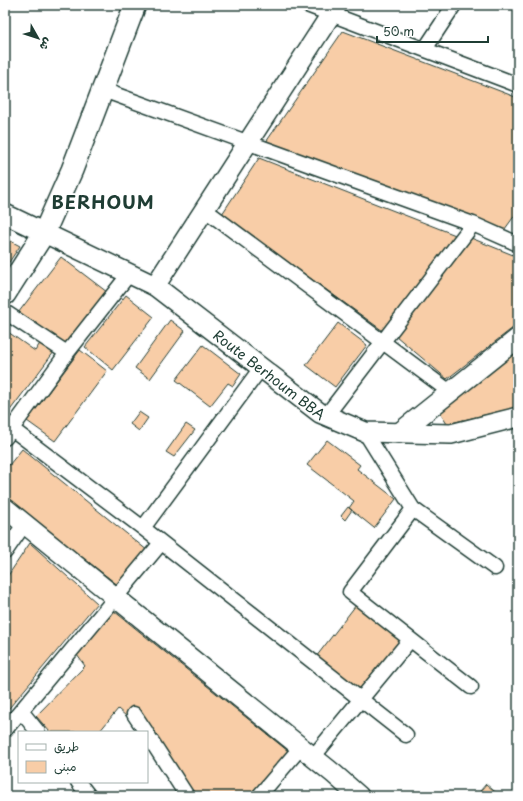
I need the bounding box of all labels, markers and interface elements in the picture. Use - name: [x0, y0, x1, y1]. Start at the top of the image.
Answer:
- north arrow: [18, 18, 58, 58]
- scale bar: [377, 18, 488, 44]
- text: 50 m: [383, 22, 414, 40]
- text: ش: [36, 35, 57, 55]
- district label: BERHOUM: [51, 188, 155, 215]
- street label: Route Berhoum BBA: [209, 324, 330, 424]
- legend: [18, 731, 148, 783]
- text: طريق: [54, 737, 79, 755]
- text: مبنى: [54, 757, 77, 775]

